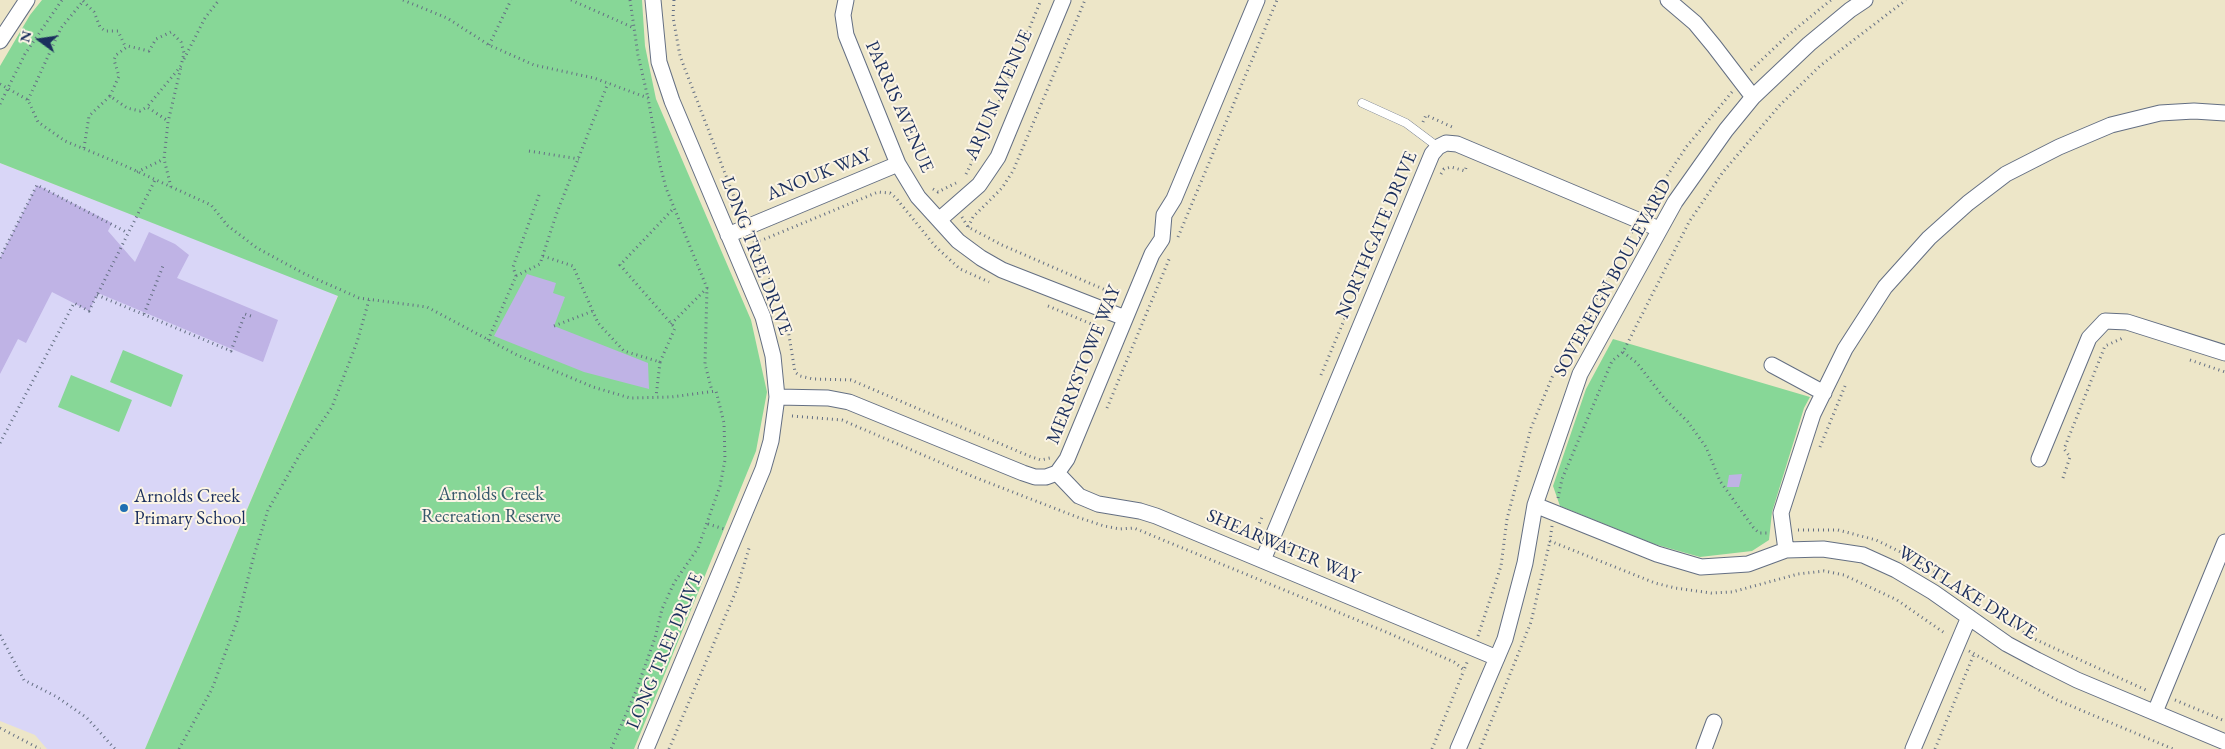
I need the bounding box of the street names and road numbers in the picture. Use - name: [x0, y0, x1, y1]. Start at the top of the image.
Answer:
- street label: ARJUN AVENUE: [960, 27, 1038, 163]
- street label: PARRIS AVENUE: [860, 38, 938, 176]
- street label: ANOUK WAY: [763, 144, 875, 206]
- street label: NORTHGATE DRIVE: [1331, 148, 1423, 322]
- street label: LONG TREE DRIVE: [715, 174, 797, 338]
- street label: SOVEREIGN BOULEVARD: [1549, 175, 1677, 381]
- street label: MERRYSTOWE WAY: [1042, 282, 1126, 448]
- street label: SHEARWATER WAY: [1203, 504, 1363, 590]
- street label: WESTLAKE DRIVE: [1893, 541, 2041, 645]
- street label: LONG TREE DRIVE: [622, 569, 708, 733]

